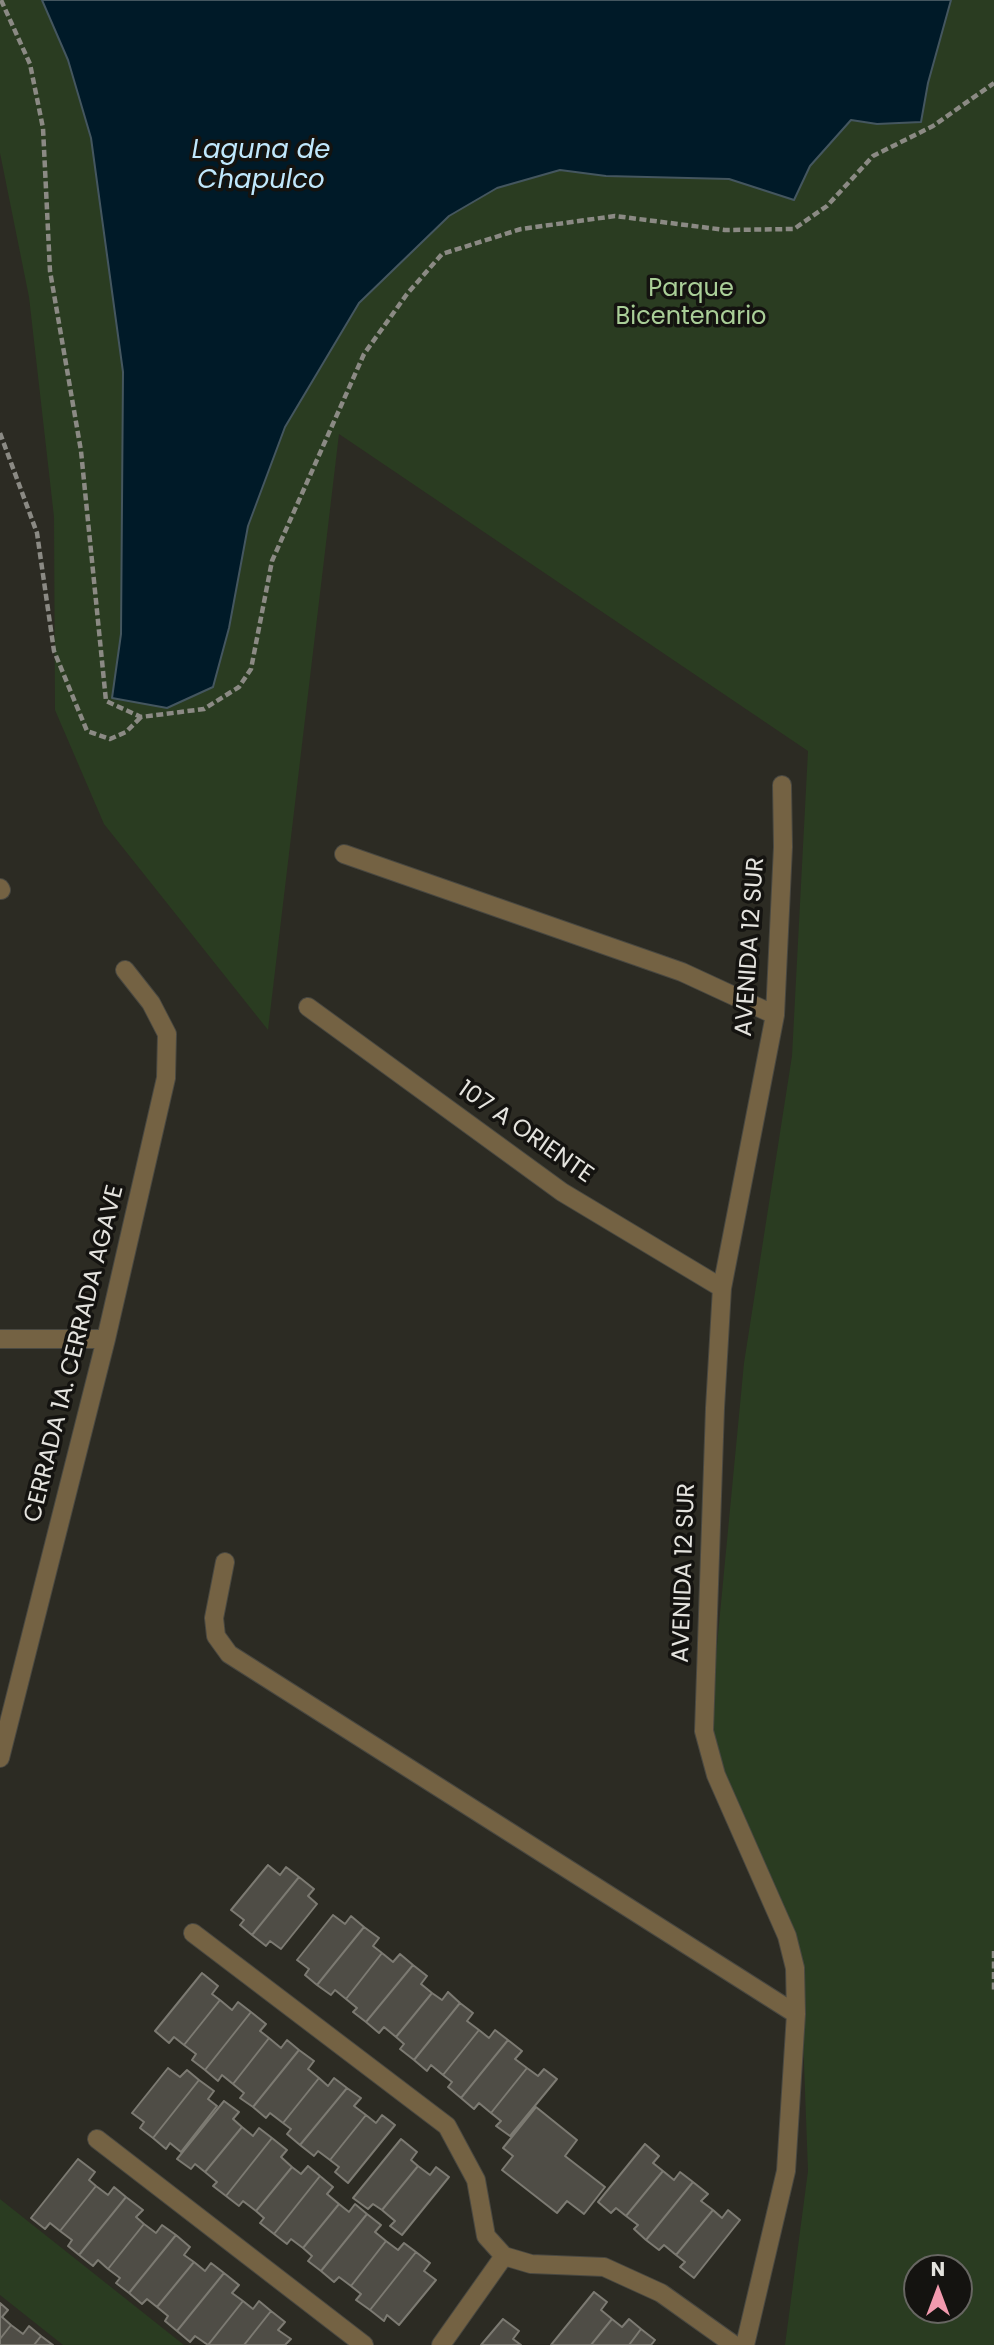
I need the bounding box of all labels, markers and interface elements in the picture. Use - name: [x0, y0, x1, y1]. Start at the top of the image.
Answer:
- water label: Laguna de Chapulco: [192, 135, 330, 196]
- park label: Parque Bicentenario: [616, 276, 766, 332]
- street label: AVENIDA 12 SUR: [730, 856, 772, 1038]
- street label: 107 A ORIENTE: [452, 1076, 598, 1190]
- street label: CERRADA 1A. CERRADA AGAVE: [19, 1182, 131, 1526]
- street label: AVENIDA 12 SUR: [667, 1483, 703, 1663]
- north arrow: [903, 2254, 973, 2324]
- text: N: [931, 2256, 945, 2283]

